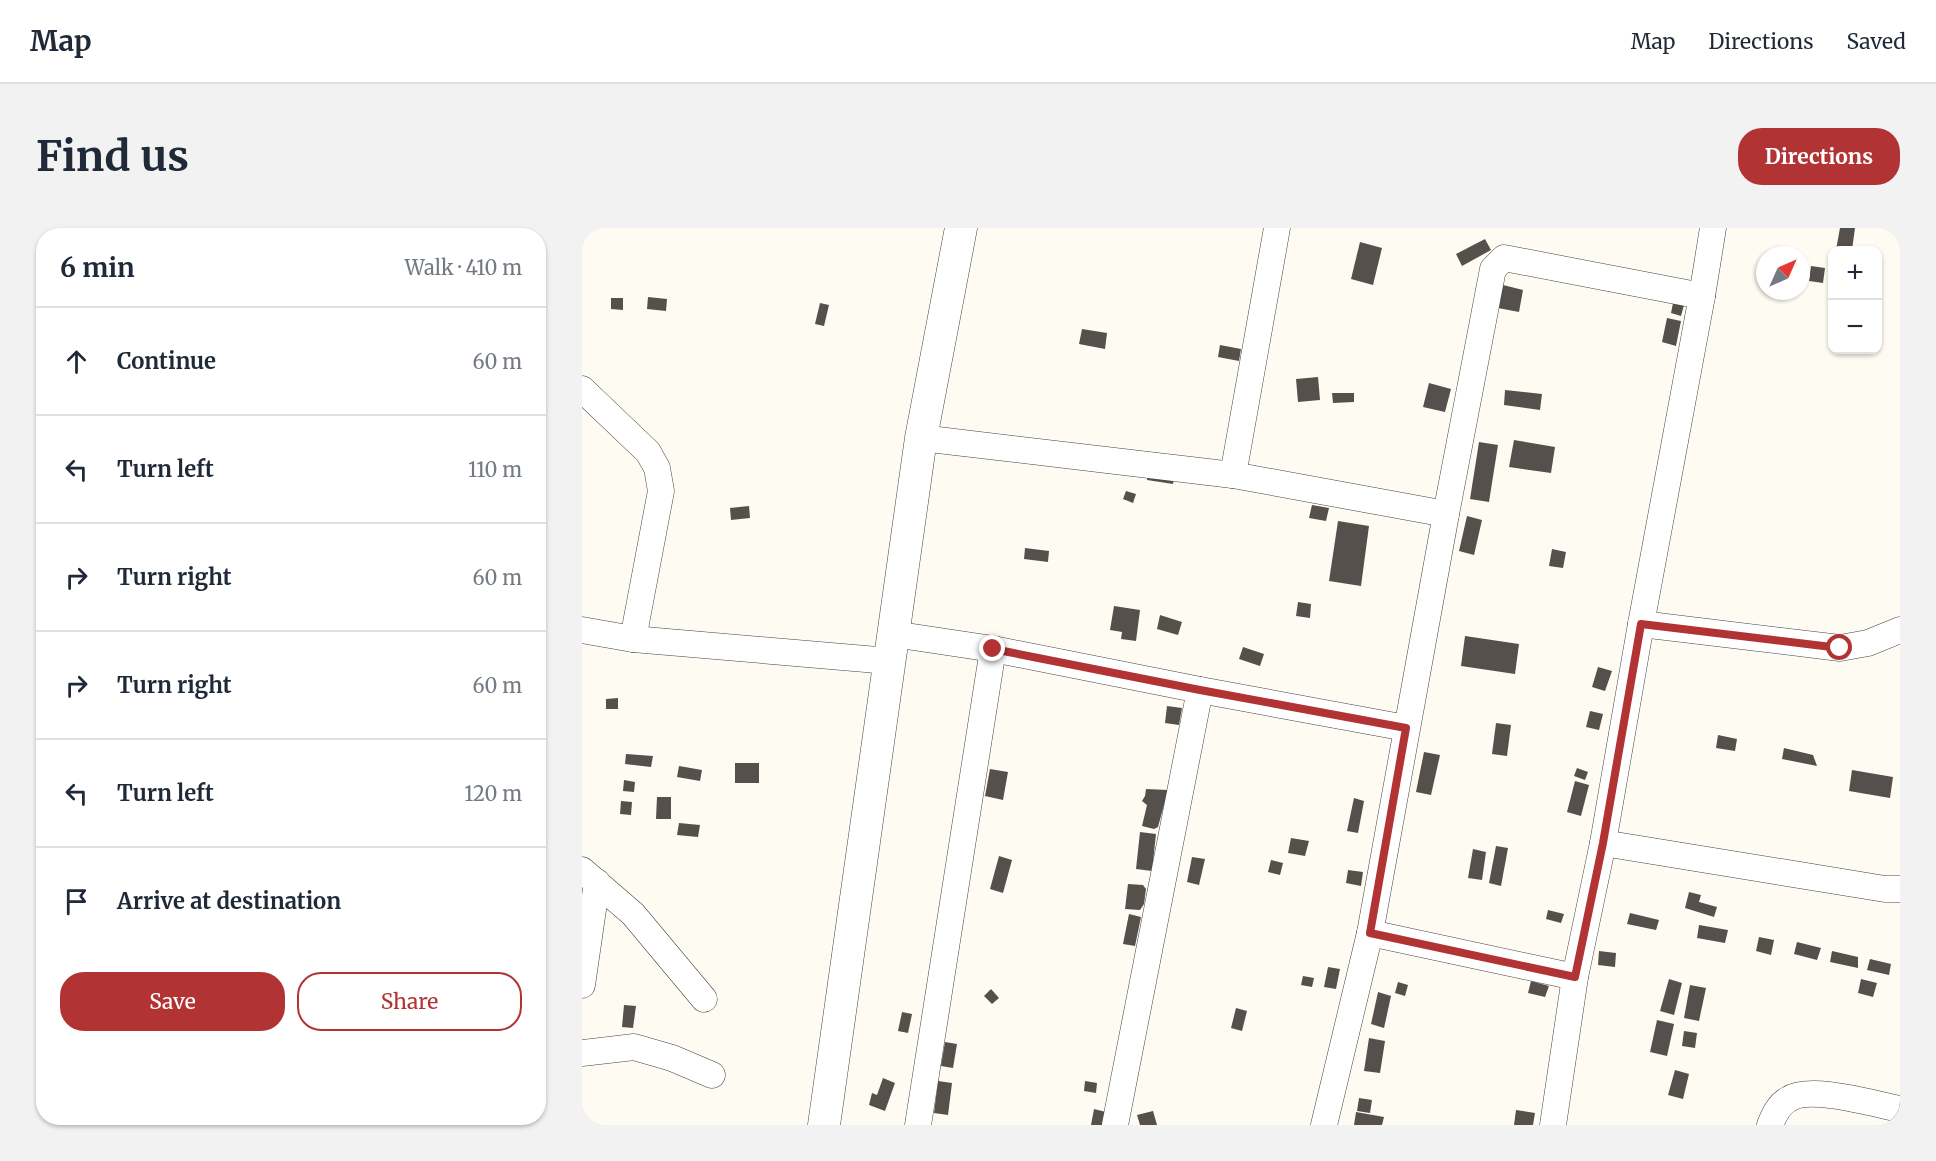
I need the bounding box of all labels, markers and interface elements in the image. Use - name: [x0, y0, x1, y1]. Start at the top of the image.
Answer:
- text: Map: [30, 23, 92, 59]
- text: Map: [1631, 28, 1675, 55]
- text: Directions: [1708, 28, 1813, 55]
- text: Saved: [1846, 28, 1906, 55]
- button: Directions: [1738, 128, 1900, 185]
- text: Find us: [36, 130, 189, 182]
- north arrow: [1756, 246, 1810, 300]
- map controls: [1828, 246, 1882, 354]
- button: +: [1828, 246, 1882, 300]
- text: 6 min: [60, 251, 135, 284]
- text: Walk · 410 m: [405, 255, 522, 280]
- button: −: [1828, 300, 1882, 354]
- icon: ahead: [60, 345, 93, 378]
- text: Continue: [117, 347, 216, 375]
- text: 60 m: [472, 349, 522, 374]
- icon: left: [60, 453, 93, 486]
- text: Turn left: [117, 455, 214, 483]
- text: 110 m: [468, 457, 522, 482]
- icon: right: [60, 561, 93, 594]
- text: Turn right: [117, 563, 231, 591]
- text: 60 m: [472, 565, 522, 590]
- route start: [1826, 634, 1852, 660]
- route end: [979, 635, 1005, 661]
- icon: right: [60, 669, 93, 702]
- text: Turn right: [117, 671, 231, 699]
- text: 60 m: [472, 673, 522, 698]
- icon: left: [60, 777, 93, 810]
- text: Turn left: [117, 779, 214, 807]
- text: 120 m: [464, 781, 522, 806]
- icon: arrive: [60, 885, 93, 918]
- text: Arrive at destination: [117, 887, 341, 915]
- button: Save: [60, 972, 285, 1031]
- button: Share: [297, 972, 522, 1031]

